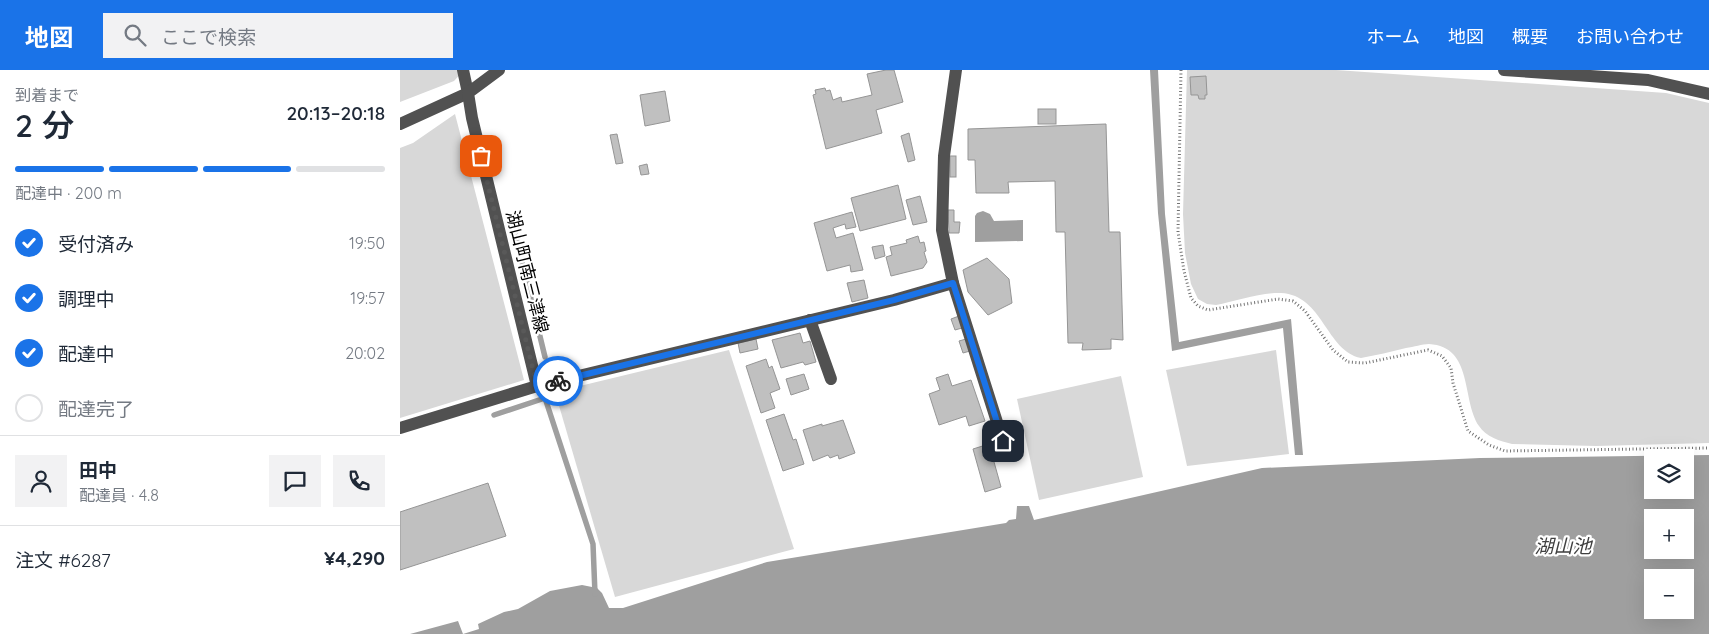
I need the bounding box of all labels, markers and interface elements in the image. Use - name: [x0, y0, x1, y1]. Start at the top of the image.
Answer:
- search box: [103, 13, 453, 58]
- icon: search: [121, 21, 149, 49]
- text: 地図: [25, 22, 73, 52]
- text: ここで検索: [161, 25, 256, 49]
- text: ホーム: [1367, 25, 1420, 48]
- text: 地図: [1448, 25, 1484, 48]
- text: 概要: [1512, 25, 1548, 48]
- text: お問い合わせ: [1576, 25, 1684, 48]
- text: 到着まで: [15, 85, 79, 105]
- text: 20:13–20:18: [286, 101, 385, 125]
- text: 2 分: [15, 105, 74, 145]
- pin: [460, 135, 502, 177]
- icon: bag: [467, 142, 495, 170]
- text: 配達中 · 200 m: [15, 183, 122, 203]
- street label: 湖山町南三津線: [501, 208, 554, 336]
- icon: check: [15, 229, 43, 257]
- text: 受付済み: [58, 232, 134, 256]
- text: 19:50: [349, 233, 385, 253]
- icon: check: [15, 284, 43, 312]
- text: 調理中: [58, 287, 115, 311]
- text: 19:57: [350, 288, 385, 308]
- icon: check: [15, 339, 43, 367]
- text: 配達中: [58, 342, 115, 366]
- text: 20:02: [345, 343, 385, 363]
- courier: [533, 356, 583, 406]
- icon: bike: [544, 367, 572, 395]
- text: 配達完了: [58, 397, 134, 421]
- pin: [982, 420, 1024, 462]
- icon: home: [989, 427, 1017, 455]
- map controls: [1644, 449, 1694, 619]
- button: layers: [1644, 449, 1694, 499]
- button: person: [15, 455, 67, 507]
- button: chat: [269, 455, 321, 507]
- button: phone: [333, 455, 385, 507]
- text: 田中: [79, 458, 117, 482]
- text: 配達員 · 4.8: [79, 485, 159, 505]
- button: +: [1644, 509, 1694, 559]
- water label: 湖山池: [1534, 534, 1593, 558]
- text: ¥4,290: [324, 546, 385, 570]
- text: 注文 #6287: [15, 548, 111, 572]
- button: −: [1644, 569, 1694, 619]

